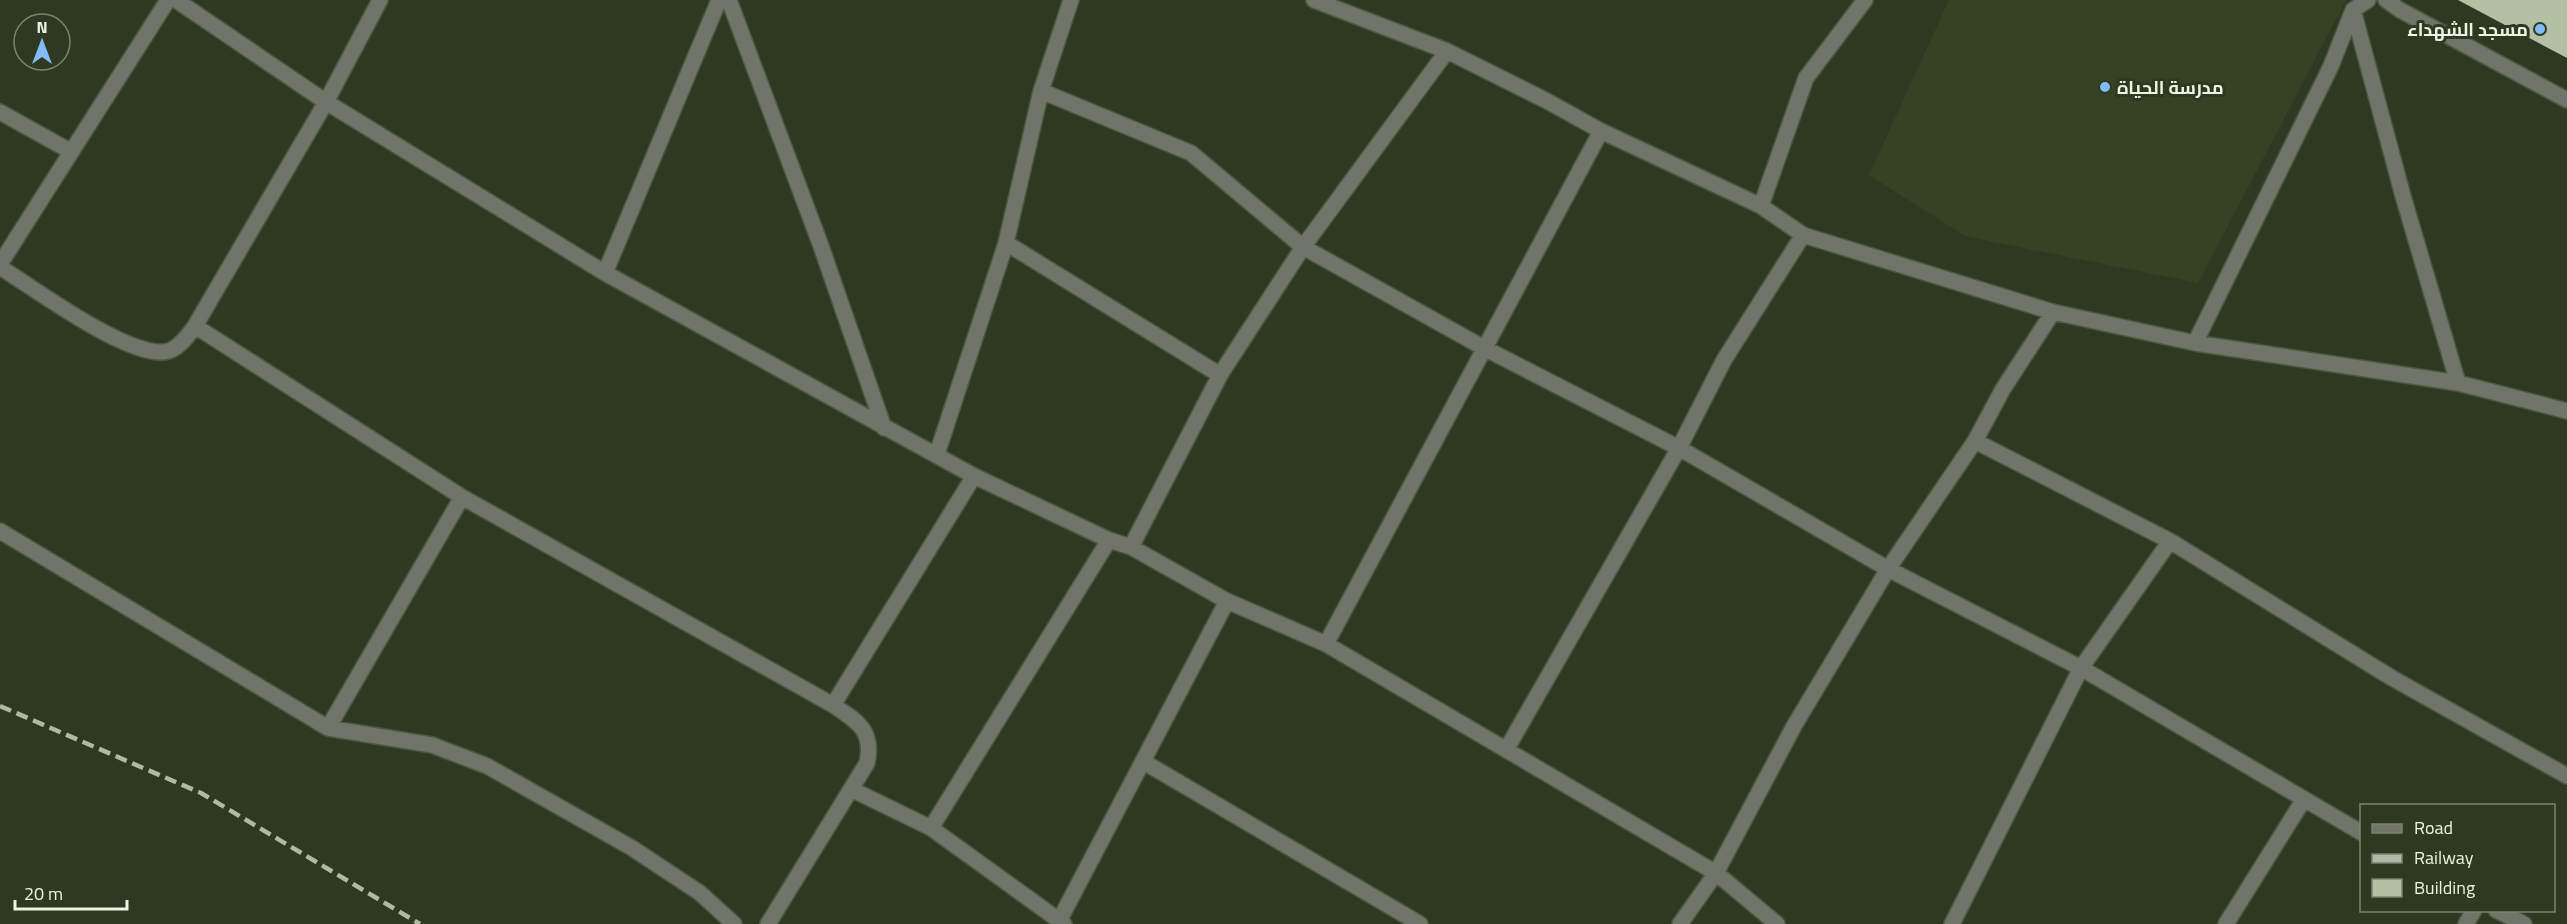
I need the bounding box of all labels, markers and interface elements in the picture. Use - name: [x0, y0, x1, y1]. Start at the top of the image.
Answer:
- north arrow: [12, 12, 72, 72]
- text: N: [36, 15, 48, 39]
- place label: مسجد الشهداء: [2407, 16, 2528, 43]
- marker: مسجد الشهداء: [2533, 22, 2547, 36]
- place label: مدرسة الحياة: [2117, 74, 2224, 101]
- marker: مدرسة الحياة: [2098, 80, 2112, 94]
- legend: [2360, 804, 2555, 912]
- text: Road: [2414, 814, 2453, 841]
- text: Railway: [2414, 844, 2474, 871]
- scale bar: [15, 873, 128, 911]
- text: Building: [2414, 874, 2475, 901]
- text: 20 m: [24, 880, 63, 907]

